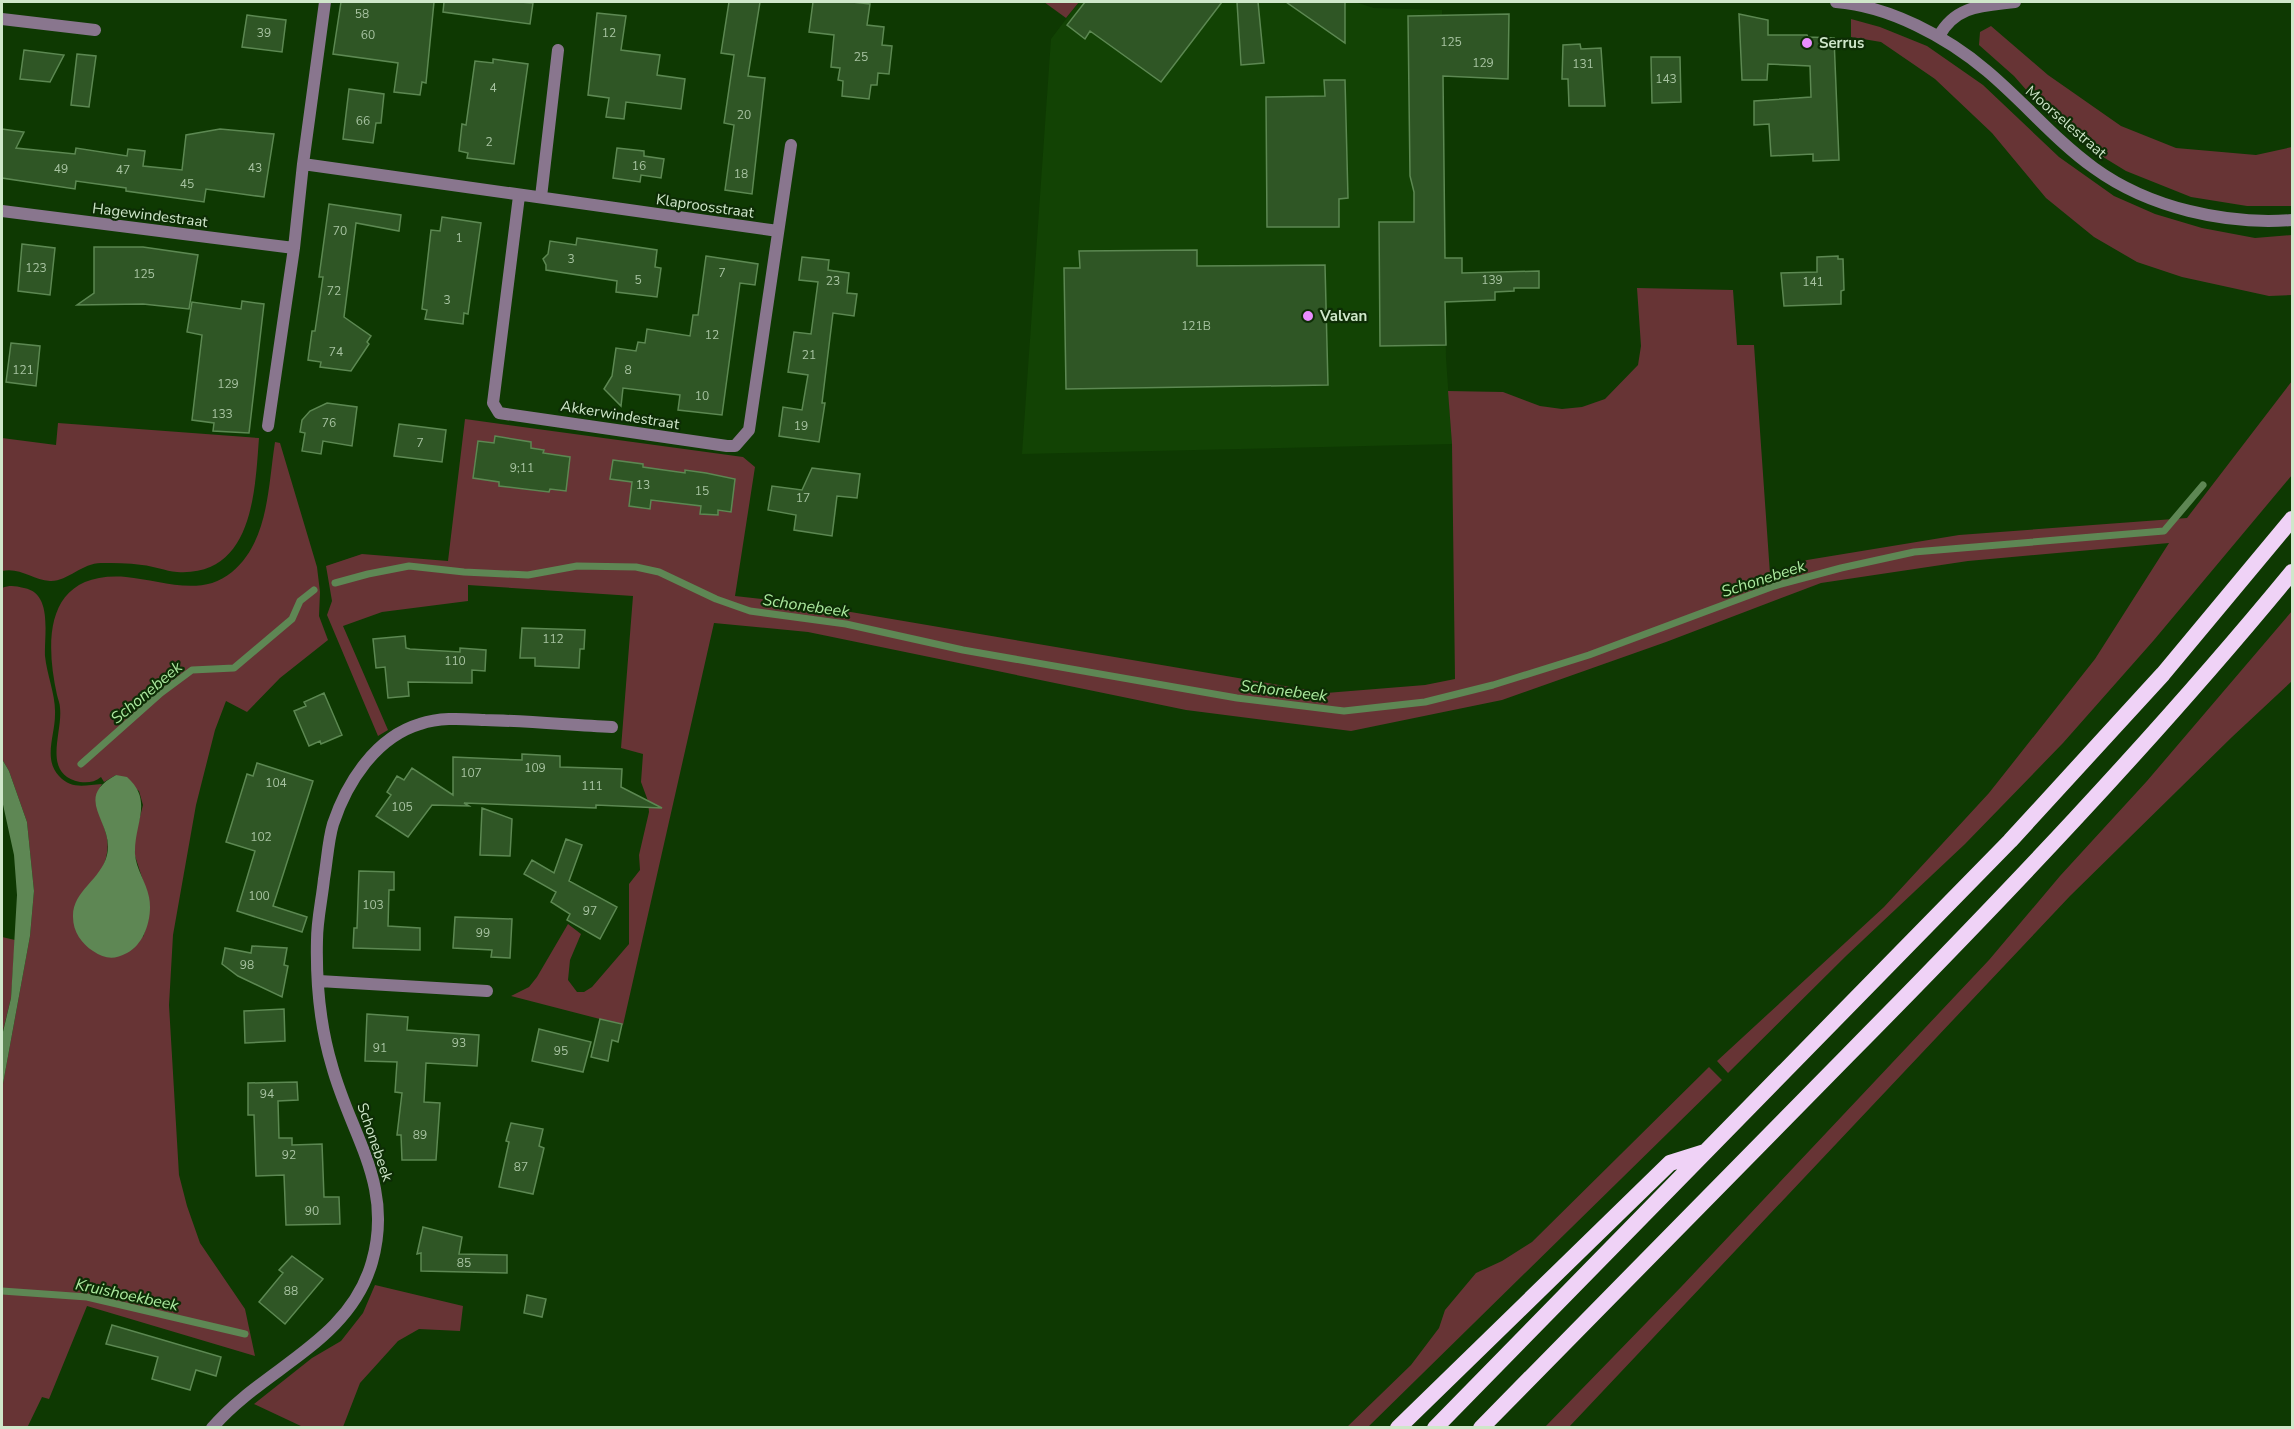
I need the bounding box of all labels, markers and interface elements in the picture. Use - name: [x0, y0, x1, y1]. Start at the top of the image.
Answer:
- house number: 58: [355, 6, 369, 22]
- house number: 39: [257, 25, 271, 41]
- house number: 12: [602, 25, 616, 41]
- house number: 60: [361, 27, 375, 43]
- place label: Serrus: [1819, 33, 1864, 53]
- house number: 125: [1440, 34, 1462, 50]
- marker: Serrus: [1800, 36, 1814, 50]
- house number: 25: [854, 49, 868, 65]
- house number: 129: [1472, 55, 1494, 71]
- house number: 131: [1572, 56, 1594, 72]
- house number: 143: [1655, 71, 1677, 87]
- house number: 4: [489, 80, 497, 96]
- street label: Moorselestraat: [2021, 81, 2111, 163]
- house number: 20: [737, 107, 751, 123]
- house number: 66: [356, 113, 370, 129]
- house number: 2: [485, 134, 493, 150]
- house number: 16: [632, 158, 646, 174]
- house number: 43: [248, 160, 262, 176]
- house number: 49: [54, 161, 68, 177]
- house number: 47: [116, 162, 130, 178]
- house number: 18: [734, 166, 748, 182]
- house number: 45: [180, 176, 194, 192]
- street label: Klaproosstraat: [655, 189, 756, 223]
- street label: Hagewindestraat: [91, 198, 210, 232]
- house number: 70: [333, 223, 347, 239]
- house number: 1: [455, 230, 463, 246]
- house number: 3: [567, 251, 575, 267]
- house number: 123: [25, 260, 47, 276]
- house number: 7: [718, 265, 726, 281]
- house number: 125: [133, 266, 155, 282]
- house number: 5: [634, 272, 642, 288]
- house number: 139: [1481, 272, 1503, 288]
- house number: 23: [826, 273, 840, 289]
- house number: 141: [1802, 274, 1824, 290]
- house number: 72: [327, 283, 341, 299]
- house number: 3: [443, 292, 451, 308]
- place label: Valvan: [1319, 306, 1367, 326]
- marker: Valvan: [1301, 309, 1315, 323]
- house number: 121B: [1181, 318, 1211, 334]
- house number: 12: [705, 327, 719, 343]
- house number: 74: [329, 344, 343, 360]
- house number: 21: [802, 347, 816, 363]
- house number: 121: [12, 362, 34, 378]
- house number: 8: [624, 362, 632, 378]
- house number: 129: [217, 376, 239, 392]
- house number: 10: [695, 388, 709, 404]
- street label: Akkerwindestraat: [559, 396, 681, 434]
- house number: 133: [211, 406, 233, 422]
- house number: 76: [322, 415, 336, 431]
- house number: 19: [794, 418, 808, 434]
- house number: 7: [416, 435, 424, 451]
- house number: 9;11: [510, 460, 534, 476]
- house number: 13: [636, 477, 650, 493]
- house number: 15: [695, 483, 709, 499]
- house number: 17: [796, 490, 810, 506]
- water label: Schonebeek: [1718, 555, 1809, 603]
- water label: Schonebeek: [761, 589, 852, 623]
- house number: 112: [542, 631, 564, 647]
- house number: 110: [444, 653, 466, 669]
- water label: Schonebeek: [106, 656, 188, 729]
- water label: Schonebeek: [1239, 675, 1329, 707]
- house number: 109: [524, 760, 546, 776]
- house number: 107: [460, 765, 482, 781]
- house number: 104: [265, 775, 287, 791]
- house number: 111: [581, 778, 603, 794]
- house number: 105: [391, 799, 413, 815]
- house number: 102: [250, 829, 272, 845]
- house number: 100: [248, 888, 270, 904]
- house number: 103: [362, 897, 384, 913]
- house number: 97: [583, 903, 597, 919]
- house number: 99: [476, 925, 490, 941]
- house number: 98: [240, 957, 254, 973]
- house number: 93: [452, 1035, 466, 1051]
- house number: 91: [373, 1040, 387, 1056]
- house number: 95: [554, 1043, 568, 1059]
- house number: 94: [260, 1086, 274, 1102]
- street label: Schonebeek: [352, 1100, 398, 1184]
- house number: 89: [413, 1127, 427, 1143]
- house number: 92: [282, 1147, 296, 1163]
- house number: 87: [514, 1159, 528, 1175]
- house number: 90: [305, 1203, 319, 1219]
- house number: 85: [457, 1255, 471, 1271]
- water label: Kruishoekbeek: [73, 1273, 181, 1317]
- house number: 88: [284, 1283, 298, 1299]

